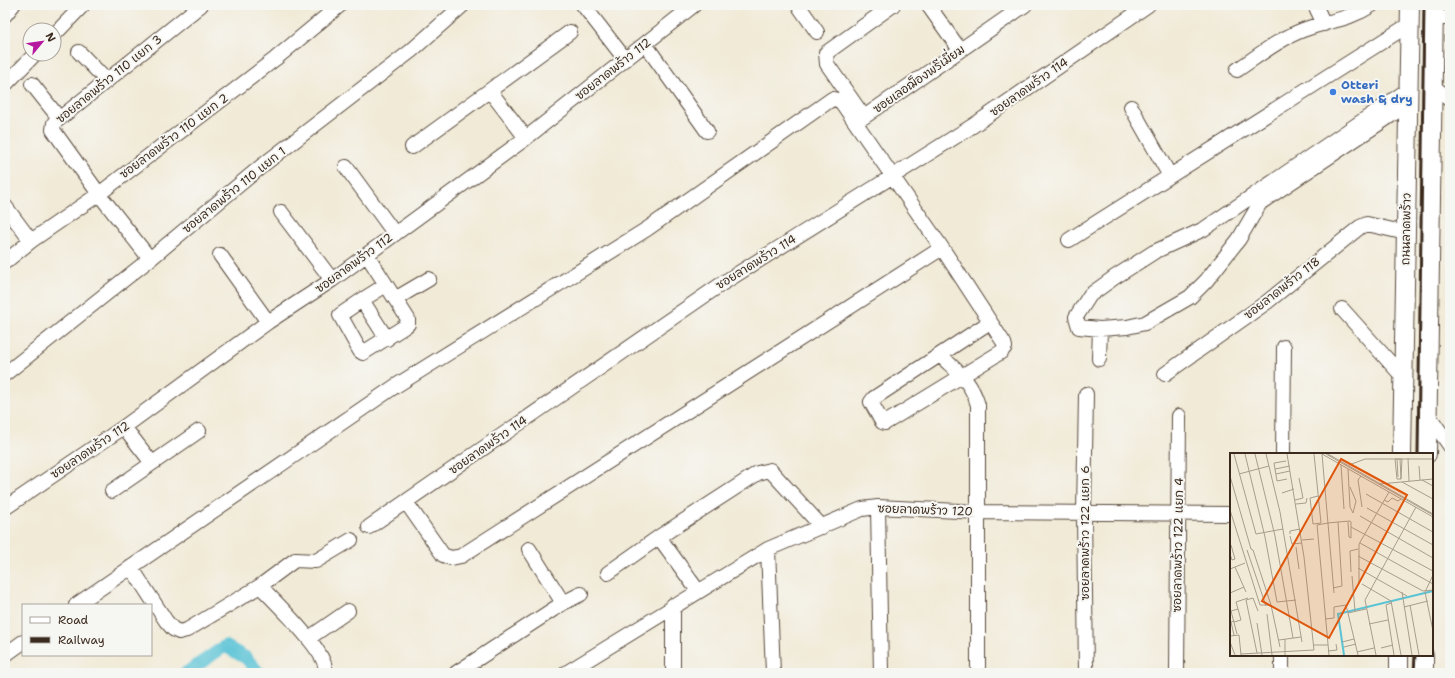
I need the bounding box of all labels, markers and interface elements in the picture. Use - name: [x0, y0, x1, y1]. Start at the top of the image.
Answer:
- north arrow: [22, 22, 62, 62]
- text: N: [42, 30, 59, 45]
- street label: ซอยลาดพร้าว 110 แยก 3: [53, 31, 165, 127]
- street label: ซอยลาดพร้าว 112: [572, 34, 654, 104]
- street label: ซอยเลอฌ็องพรีเมี่ยม: [868, 39, 968, 117]
- street label: ซอยลาดพร้าว 114: [987, 54, 1071, 120]
- place label: Otteri wash & dry: [1341, 77, 1413, 107]
- marker: Otteri wash & dry: [1328, 87, 1338, 97]
- street label: ซอยลาดพร้าว 110 แยก 2: [116, 90, 232, 182]
- street label: ซอยลาดพร้าว 110 แยก 1: [179, 143, 289, 237]
- street label: ถนนลาดพร้าว: [1397, 193, 1415, 265]
- street label: ซอยลาดพร้าว 112: [312, 229, 396, 297]
- street label: ซอยลาดพร้าว 114: [713, 231, 799, 293]
- street label: ซอยลาดพร้าว 118: [1241, 253, 1323, 323]
- street label: ซอยลาดพร้าว 114: [446, 412, 530, 478]
- street label: ซอยลาดพร้าว 112: [47, 418, 133, 482]
- inset map: [1230, 453, 1433, 656]
- street label: ซอยลาดพร้าว 122 แยก 6: [1077, 465, 1093, 601]
- street label: ซอยลาดพร้าว 122 แยก 4: [1169, 477, 1187, 613]
- street label: ซอยลาดพร้าว 120: [877, 500, 973, 520]
- legend: [22, 604, 152, 656]
- text: Road: [58, 612, 89, 628]
- text: Railway: [58, 632, 105, 648]

